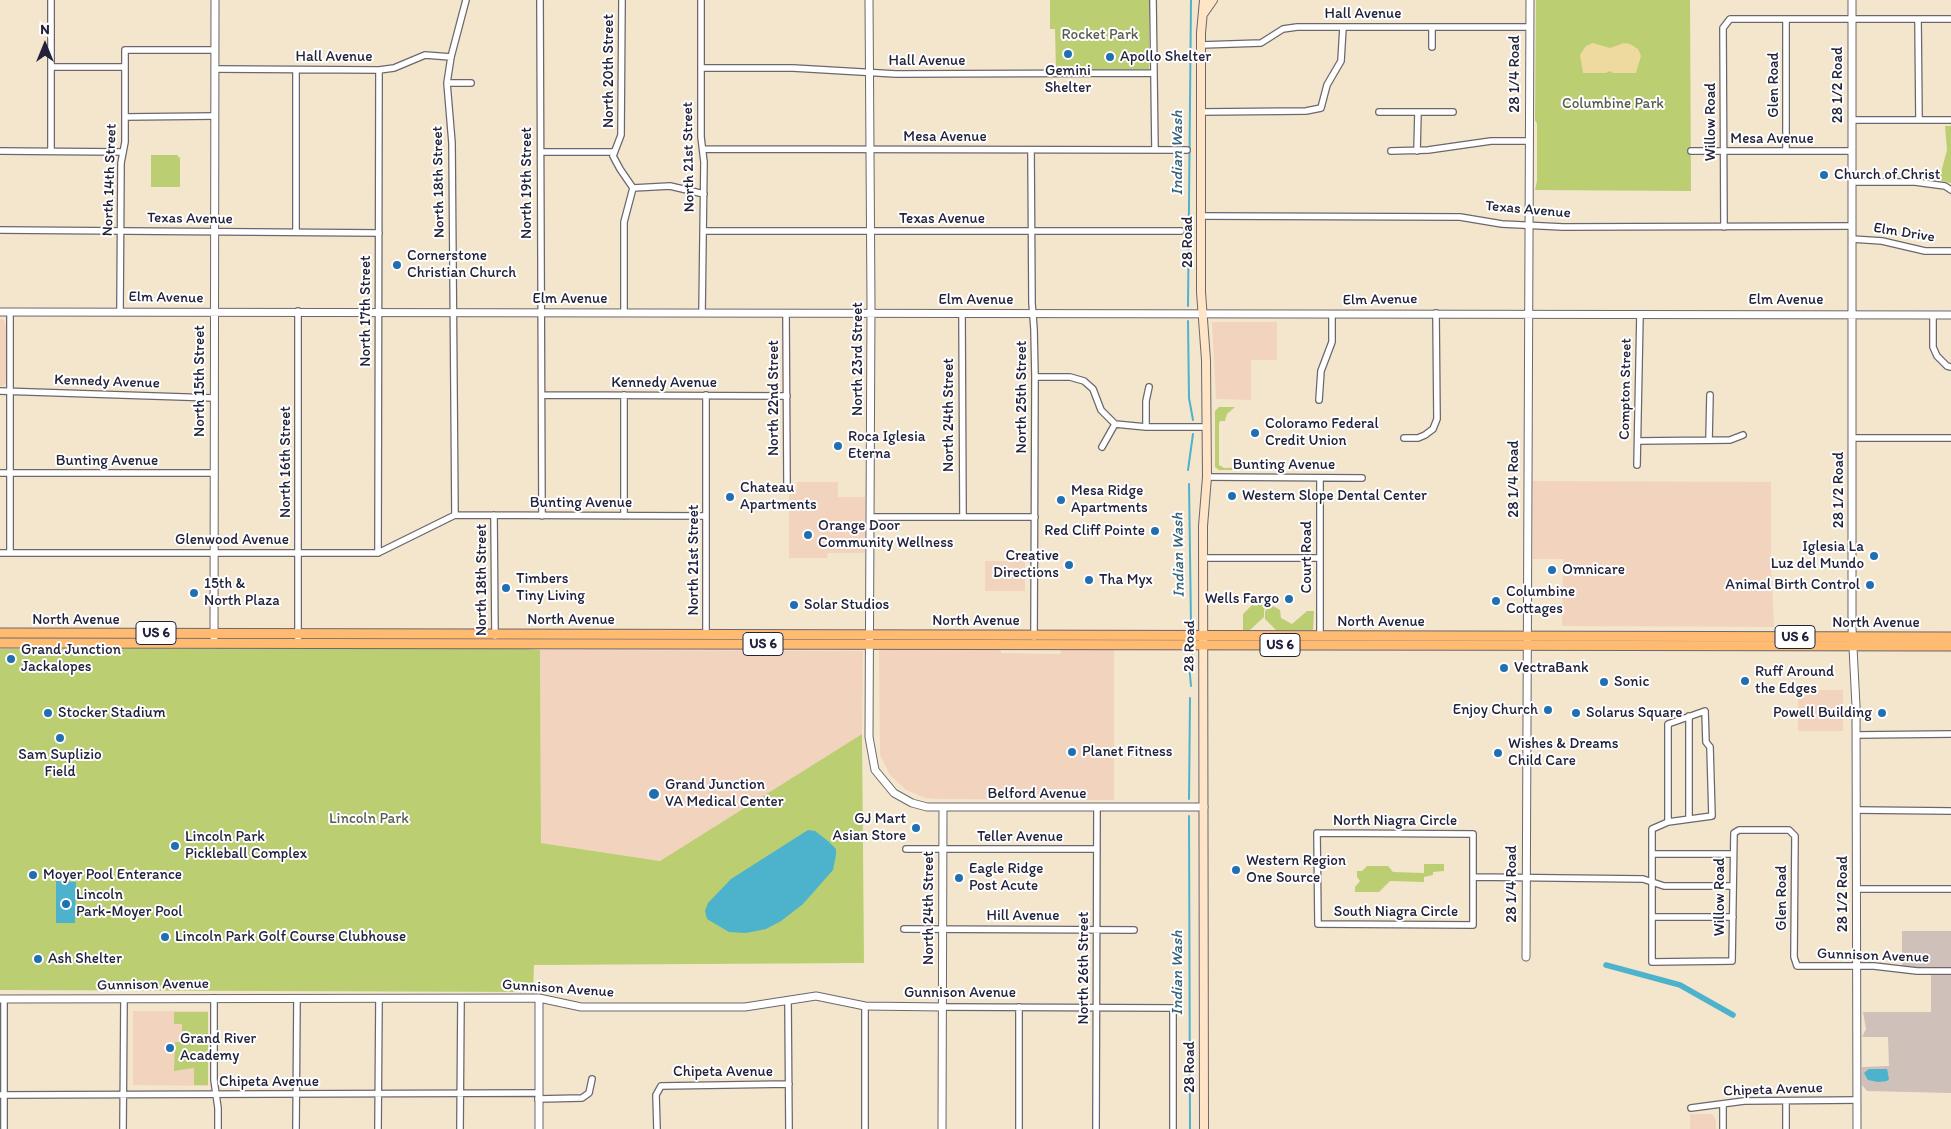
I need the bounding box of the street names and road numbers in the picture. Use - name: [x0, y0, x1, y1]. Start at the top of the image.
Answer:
- street label: Hall Avenue: [1325, 5, 1401, 23]
- street label: North 20th Street: [600, 14, 618, 128]
- street label: 28 1/4 Road: [1506, 35, 1524, 113]
- street label: 28 1/2 Road: [1829, 47, 1847, 123]
- street label: Hall Avenue: [296, 48, 372, 66]
- street label: Hall Avenue: [889, 52, 965, 70]
- street label: Glen Road: [1765, 52, 1783, 118]
- street label: Willow Road: [1702, 83, 1720, 161]
- street label: North 21st Street: [679, 101, 699, 213]
- street label: North 14th Street: [99, 123, 121, 237]
- street label: North 18th Street: [429, 126, 449, 238]
- street label: North 19th Street: [518, 127, 536, 239]
- street label: Mesa Avenue: [903, 128, 987, 146]
- street label: Mesa Avenue: [1730, 130, 1814, 148]
- street label: Texas Avenue: [1484, 197, 1572, 223]
- street label: Texas Avenue: [147, 209, 233, 229]
- street label: Texas Avenue: [899, 210, 985, 228]
- street label: 28 Road: [1179, 216, 1197, 268]
- street label: Elm Drive: [1872, 219, 1936, 247]
- street label: North 17th Street: [357, 255, 375, 367]
- street label: Elm Avenue: [128, 288, 204, 308]
- street label: Elm Avenue: [533, 290, 607, 308]
- street label: Elm Avenue: [1342, 290, 1418, 310]
- street label: Elm Avenue: [939, 291, 1013, 309]
- street label: Elm Avenue: [1749, 291, 1823, 309]
- street label: North 23rd Street: [849, 302, 867, 416]
- street label: North 15th Street: [191, 325, 209, 437]
- street label: Compton Street: [1616, 338, 1636, 440]
- street label: North 22nd Street: [765, 340, 783, 456]
- street label: North 25th Street: [1013, 341, 1031, 453]
- street label: North 24th Street: [940, 358, 958, 472]
- street label: Kennedy Avenue: [54, 371, 160, 393]
- street label: Kennedy Avenue: [611, 374, 717, 392]
- street label: North 16th Street: [277, 406, 295, 518]
- street label: 28 1/4 Road: [1505, 440, 1523, 518]
- street label: Bunting Avenue: [56, 452, 158, 470]
- street label: 28 1/2 Road: [1830, 452, 1848, 528]
- street label: Bunting Avenue: [1233, 456, 1335, 474]
- street label: Bunting Avenue: [530, 494, 632, 512]
- street label: North 21st Street: [685, 505, 703, 615]
- street label: Court Road: [1298, 521, 1316, 593]
- street label: North 18th Street: [473, 524, 491, 636]
- street label: Glenwood Avenue: [175, 531, 289, 549]
- street label: North Avenue: [32, 611, 120, 629]
- street label: North Avenue: [527, 611, 615, 629]
- street label: North Avenue: [932, 612, 1020, 630]
- street label: North Avenue: [1337, 613, 1425, 631]
- street label: North Avenue: [1832, 614, 1920, 632]
- street label: 28 Road: [1181, 620, 1199, 672]
- road number: US 6: [136, 622, 176, 644]
- road number: US 6: [1775, 626, 1815, 649]
- road number: US 6: [743, 633, 783, 656]
- road number: US 6: [1260, 634, 1300, 656]
- street label: Belford Avenue: [988, 785, 1086, 803]
- street label: North Niagra Circle: [1333, 812, 1457, 830]
- street label: Teller Avenue: [977, 828, 1063, 846]
- street label: 28 1/4 Road: [1503, 845, 1521, 923]
- street label: North 24th Street: [920, 851, 938, 965]
- street label: 28 1/2 Road: [1834, 856, 1852, 932]
- street label: Willow Road: [1711, 858, 1729, 936]
- street label: Glen Road: [1773, 865, 1791, 931]
- street label: South Niagra Circle: [1334, 903, 1458, 921]
- street label: Hill Avenue: [987, 907, 1059, 925]
- street label: North 26th Street: [1075, 912, 1093, 1024]
- street label: Gunnison Avenue: [1817, 945, 1929, 967]
- street label: Gunnison Avenue: [97, 975, 209, 995]
- street label: Gunnison Avenue: [501, 976, 615, 1002]
- street label: Gunnison Avenue: [904, 984, 1016, 1002]
- street label: 28 Road: [1181, 1041, 1199, 1093]
- street label: Chipeta Avenue: [673, 1063, 773, 1081]
- street label: Chipeta Avenue: [219, 1073, 319, 1091]
- street label: Chipeta Avenue: [1723, 1079, 1823, 1101]

